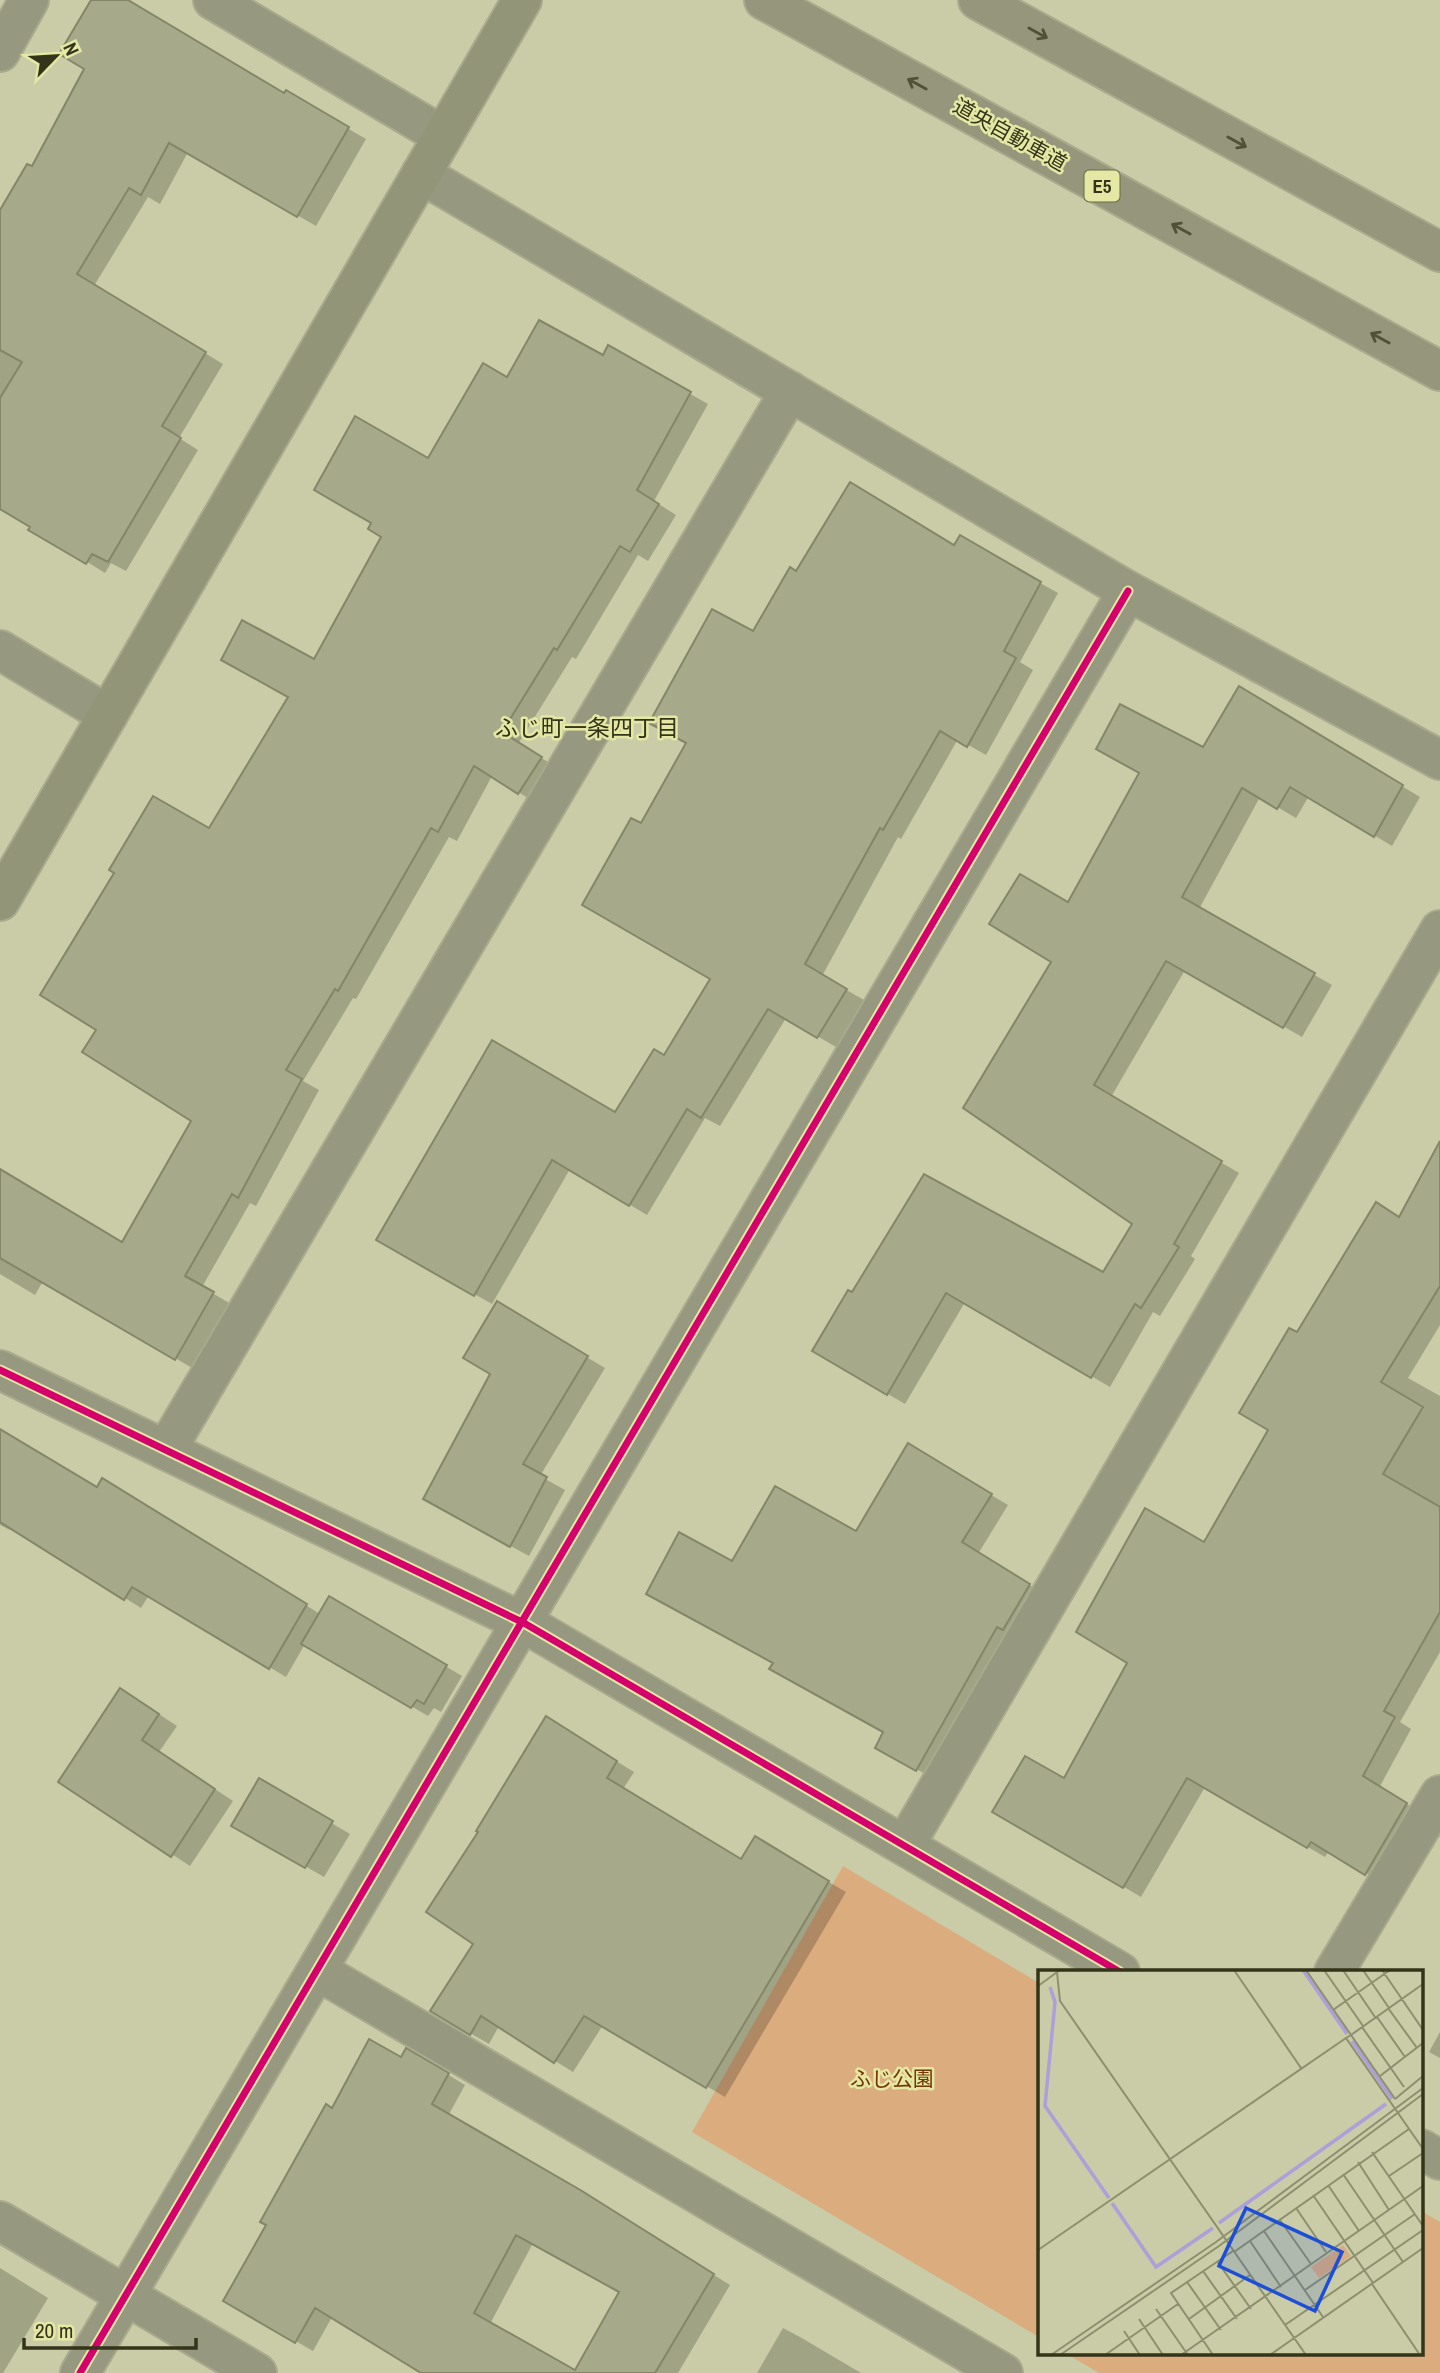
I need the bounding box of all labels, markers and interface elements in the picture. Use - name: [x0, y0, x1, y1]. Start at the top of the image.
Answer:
- north arrow: [21, 21, 91, 91]
- one-way arrow: [1027, 26, 1047, 40]
- text: N: [57, 38, 86, 59]
- one-way arrow: [907, 77, 928, 90]
- street label: 道央自動車道: [948, 91, 1072, 178]
- one-way arrow: [1227, 135, 1247, 149]
- road number: E5: [1084, 170, 1120, 202]
- one-way arrow: [1171, 222, 1191, 236]
- one-way arrow: [1370, 331, 1391, 344]
- district label: ふじ町一条四丁目: [495, 712, 679, 743]
- inset map: [1038, 1970, 1422, 2356]
- park label: ふじ公園: [850, 2064, 934, 2093]
- scale bar: [24, 2306, 196, 2350]
- text: 20 m: [35, 2316, 73, 2345]

